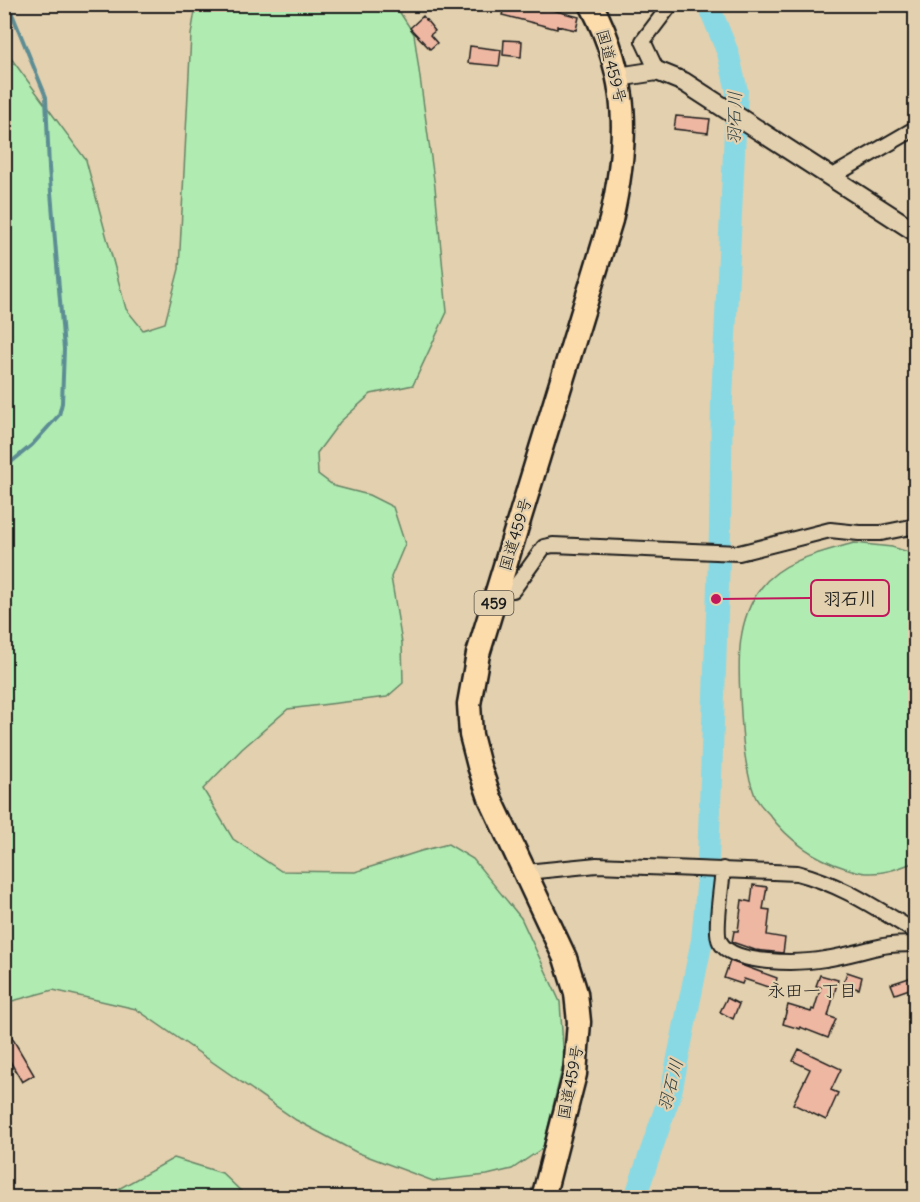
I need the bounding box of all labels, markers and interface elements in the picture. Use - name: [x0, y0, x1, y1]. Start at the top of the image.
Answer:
- street label: 国道459号: [593, 27, 631, 105]
- water label: 羽石川: [722, 91, 746, 145]
- street label: 国道459号: [494, 495, 536, 573]
- callout: 羽石川: [811, 580, 889, 616]
- text: 羽石川: [823, 587, 877, 610]
- road number: 459: [474, 591, 514, 615]
- district label: 永田一丁目: [767, 979, 857, 1002]
- street label: 国道459号: [553, 1043, 587, 1121]
- water label: 羽石川: [652, 1056, 688, 1114]

